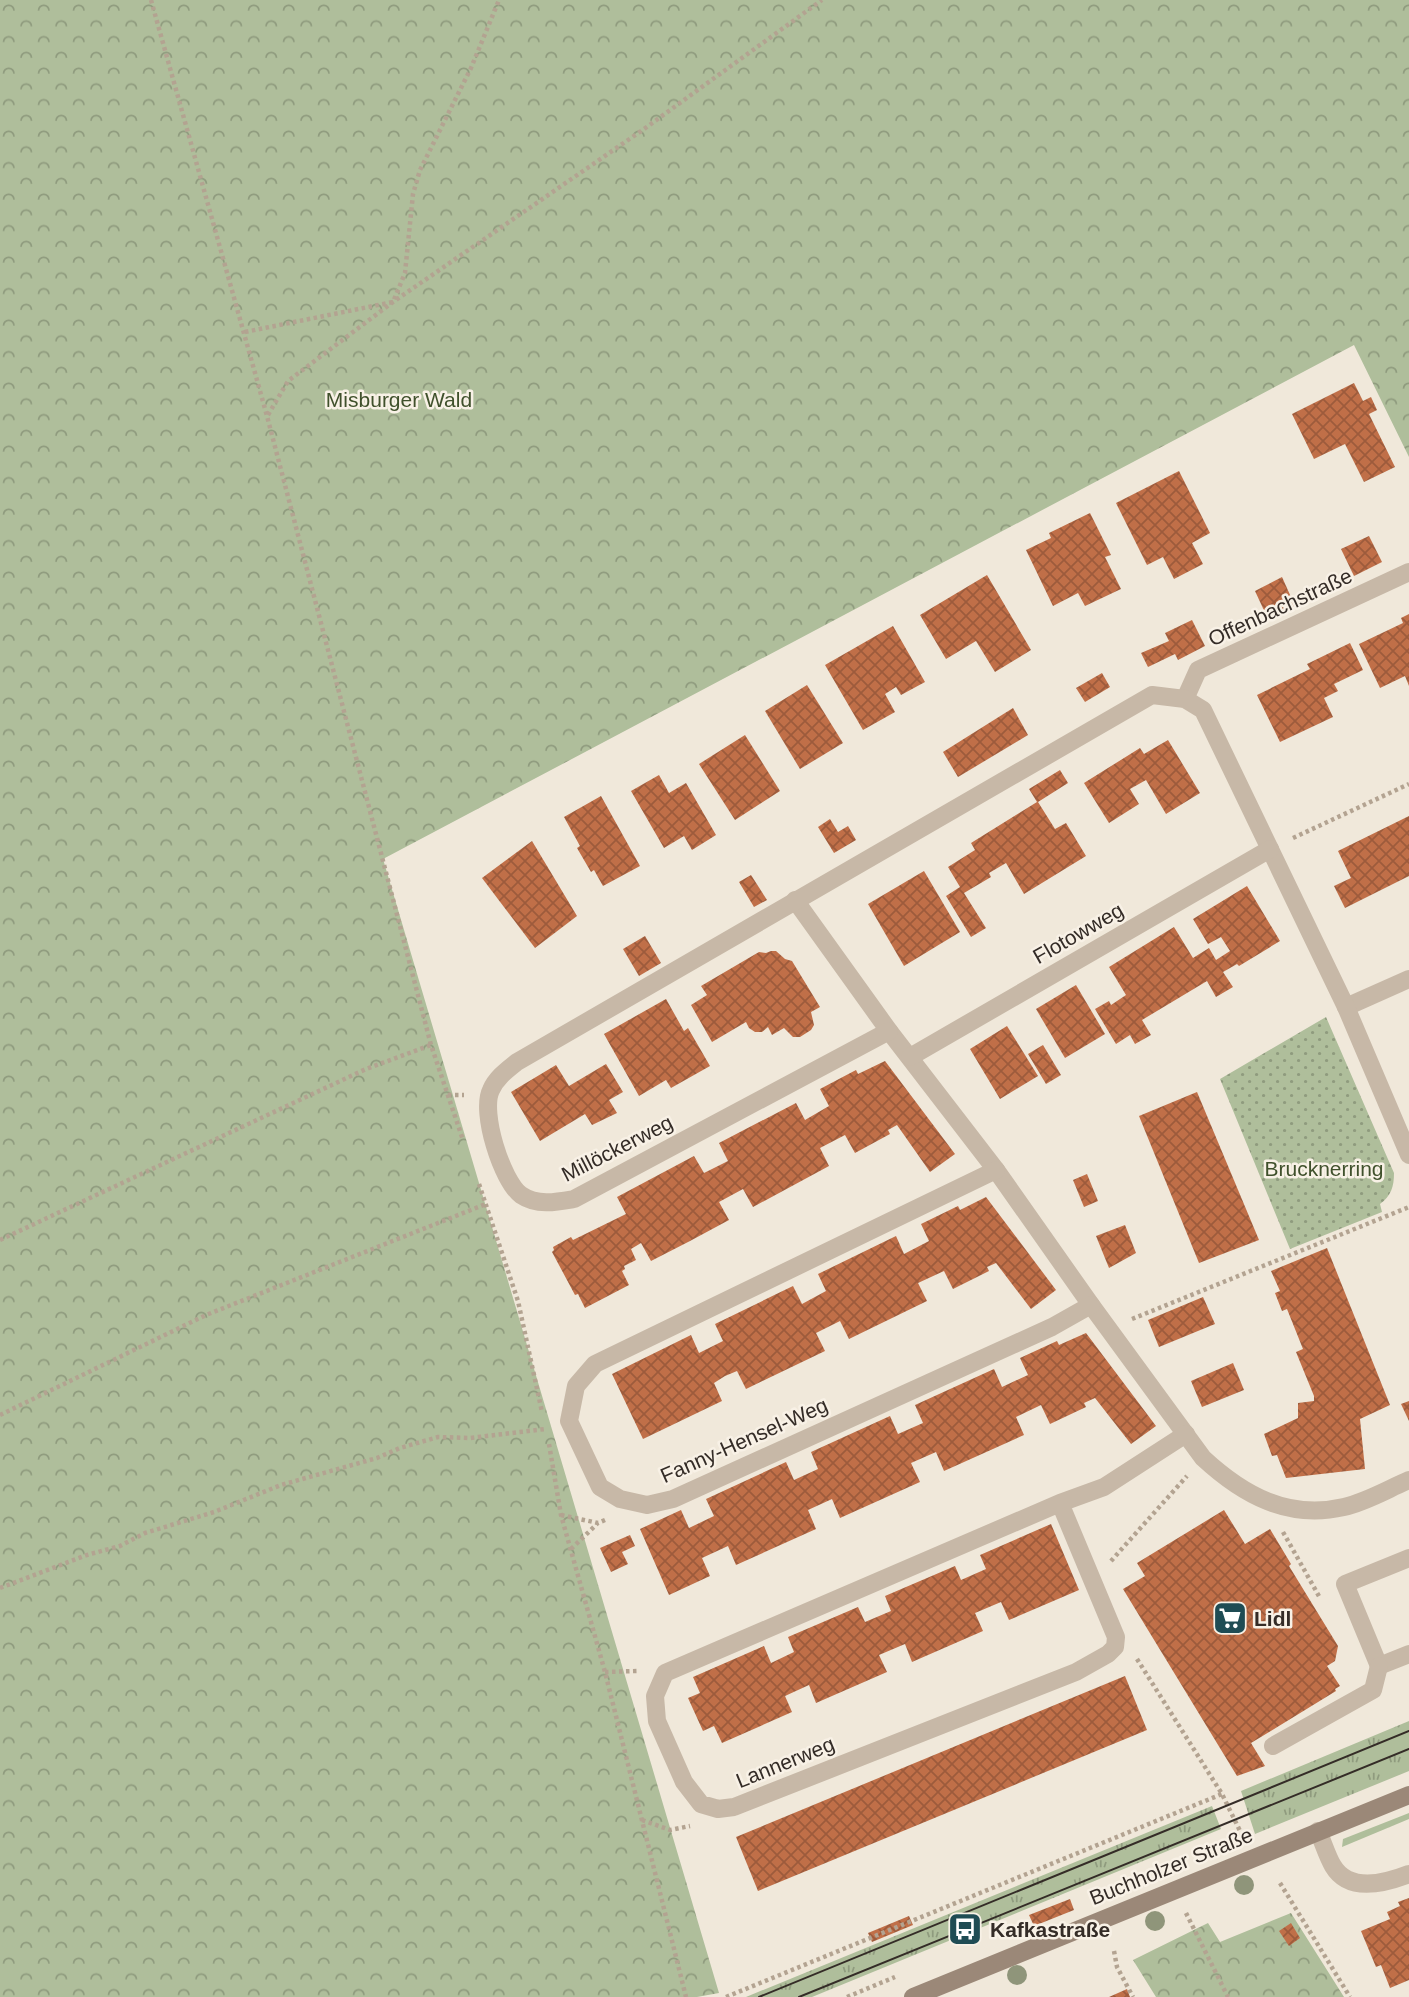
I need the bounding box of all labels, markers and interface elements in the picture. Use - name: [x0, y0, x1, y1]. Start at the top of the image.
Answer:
- park label: Misburger Wald: [326, 388, 472, 411]
- street label: Offenbachstraße: [1204, 564, 1356, 650]
- street label: Flotowweg: [1029, 898, 1127, 968]
- street label: Millöckerweg: [558, 1110, 676, 1186]
- park label: Brucknerring: [1264, 1157, 1384, 1180]
- street label: Fanny-Hensel-Weg: [657, 1393, 831, 1487]
- supermarket icon: Lidl: [1211, 1599, 1249, 1637]
- place label: Lidl: [1254, 1607, 1291, 1630]
- street label: Lannerweg: [733, 1732, 837, 1792]
- street label: Buchholzer Straße: [1086, 1823, 1256, 1909]
- bus stop icon: Kafkastraße: [946, 1910, 984, 1948]
- place label: Kafkastraße: [990, 1918, 1110, 1941]

